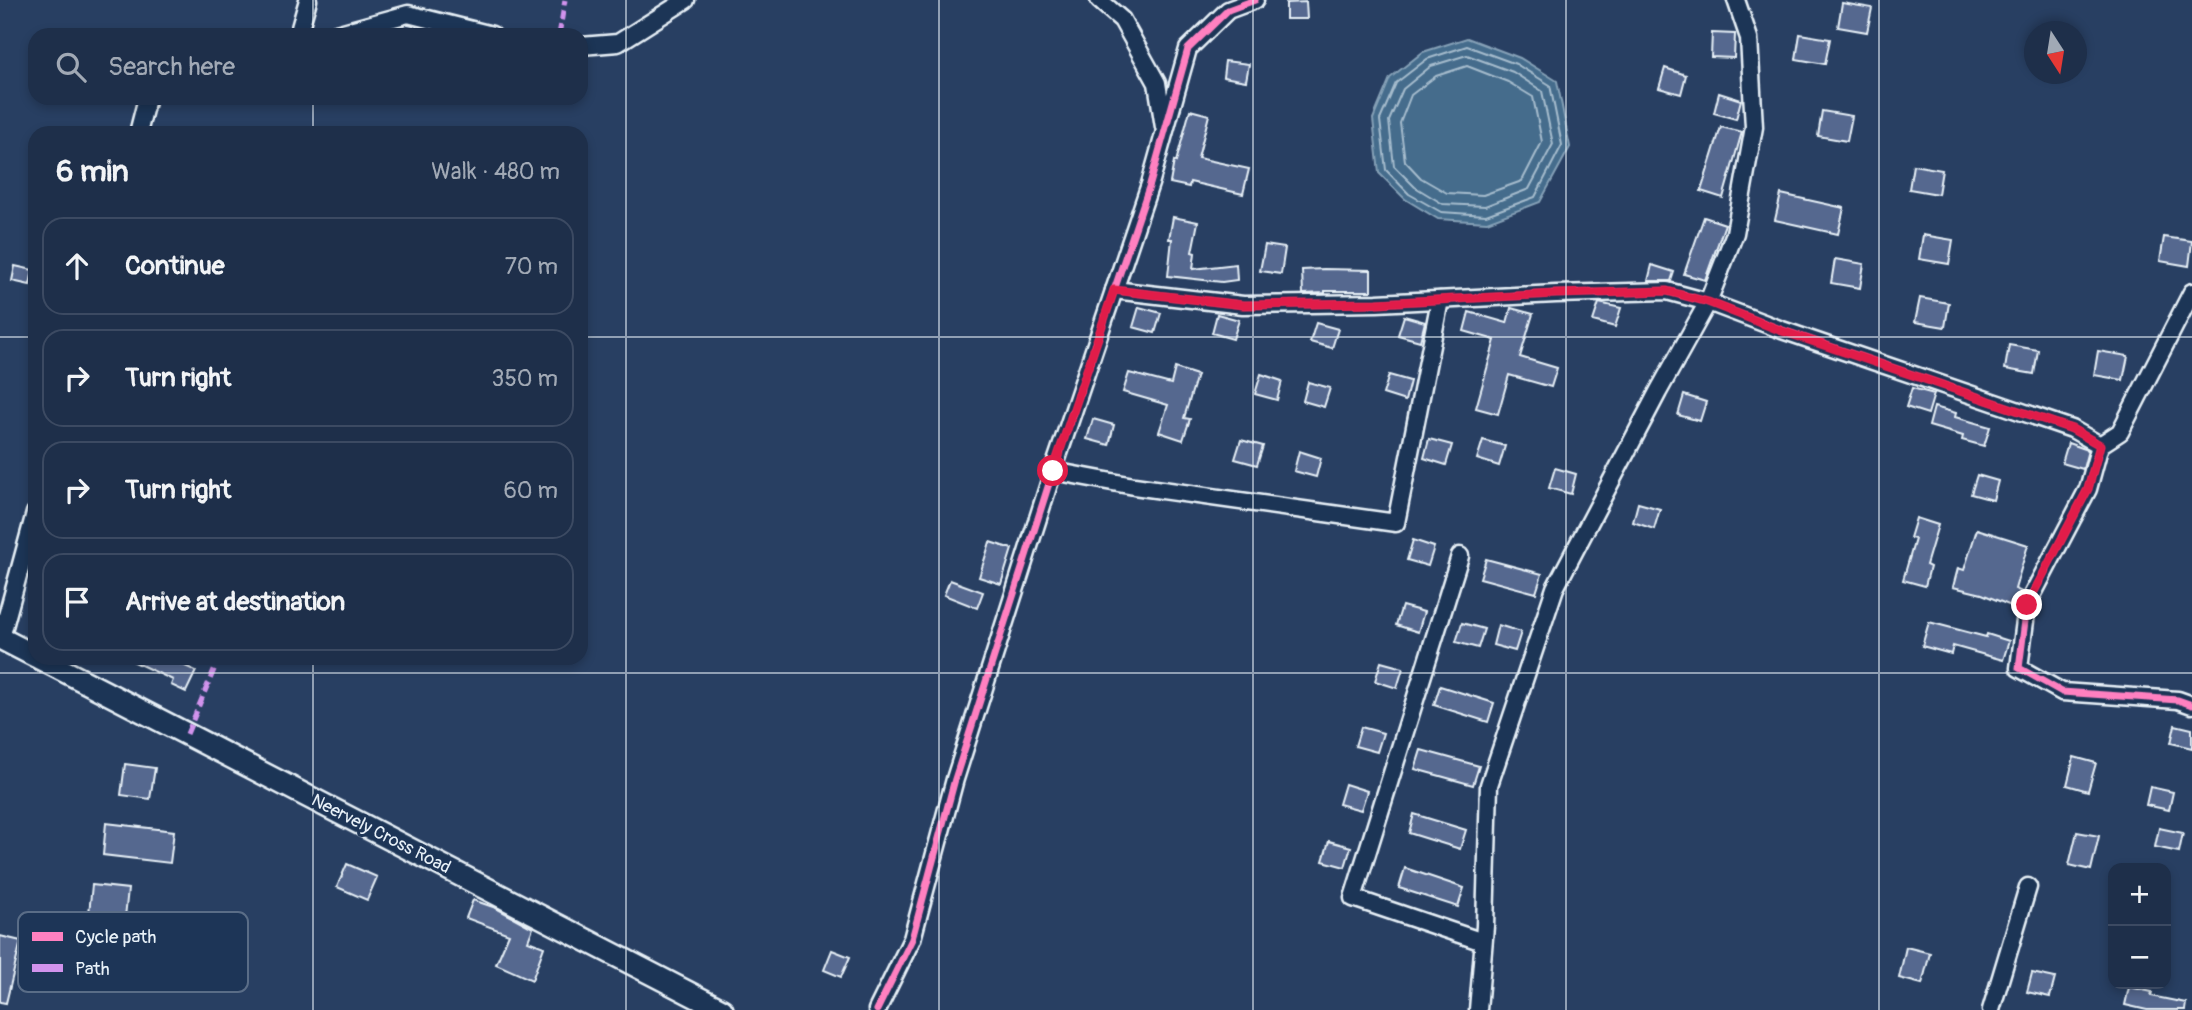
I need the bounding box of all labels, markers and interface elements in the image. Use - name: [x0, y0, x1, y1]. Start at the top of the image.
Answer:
- north arrow: [2024, 21, 2087, 84]
- search box: [28, 28, 588, 105]
- icon: search: [52, 48, 90, 86]
- text: Search here: [108, 51, 235, 83]
- text: 6 min: [56, 153, 129, 190]
- text: Walk · 480 m: [431, 157, 560, 186]
- icon: ahead: [58, 247, 96, 285]
- text: Continue: [125, 250, 225, 282]
- text: 70 m: [505, 252, 558, 281]
- icon: right: [58, 359, 96, 397]
- text: Turn right: [125, 362, 231, 394]
- text: 350 m: [492, 364, 558, 393]
- route start: [1037, 455, 1068, 486]
- icon: right: [58, 471, 96, 509]
- text: Turn right: [125, 474, 231, 506]
- text: 60 m: [503, 476, 558, 505]
- icon: arrive: [58, 583, 96, 621]
- text: Arrive at destination: [125, 586, 345, 618]
- route end: [2011, 589, 2042, 620]
- street label: Neervely Cross Road: [307, 789, 455, 879]
- map controls: [2108, 863, 2171, 989]
- button: +: [2108, 863, 2171, 926]
- legend: [18, 912, 248, 992]
- text: Cycle path: [75, 925, 156, 949]
- button: −: [2108, 926, 2171, 989]
- text: Path: [75, 957, 110, 981]

